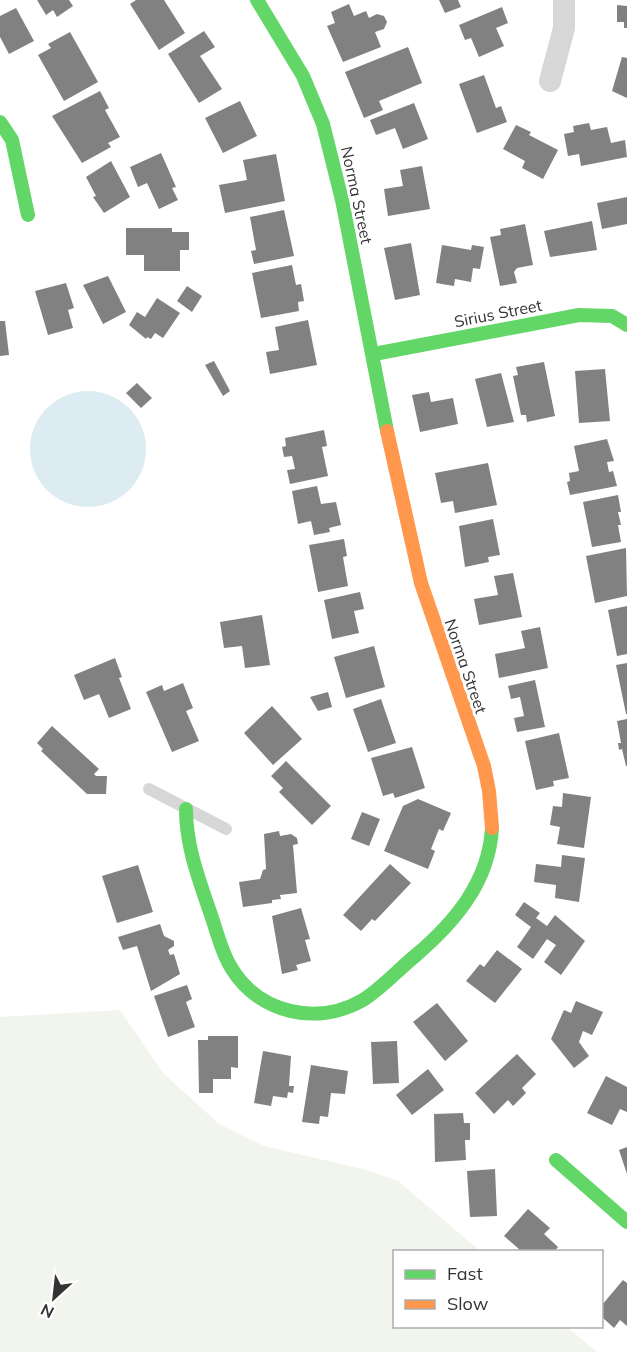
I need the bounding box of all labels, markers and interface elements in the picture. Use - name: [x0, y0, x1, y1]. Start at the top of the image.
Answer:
- street label: Norma Street: [337, 145, 377, 246]
- street label: Sirius Street: [452, 295, 544, 331]
- street label: Norma Street: [440, 616, 492, 716]
- legend: [393, 1250, 603, 1328]
- text: Fast: [447, 1262, 483, 1285]
- north arrow: [24, 1268, 84, 1328]
- text: Slow: [447, 1292, 489, 1315]
- text: N: [37, 1300, 57, 1323]

